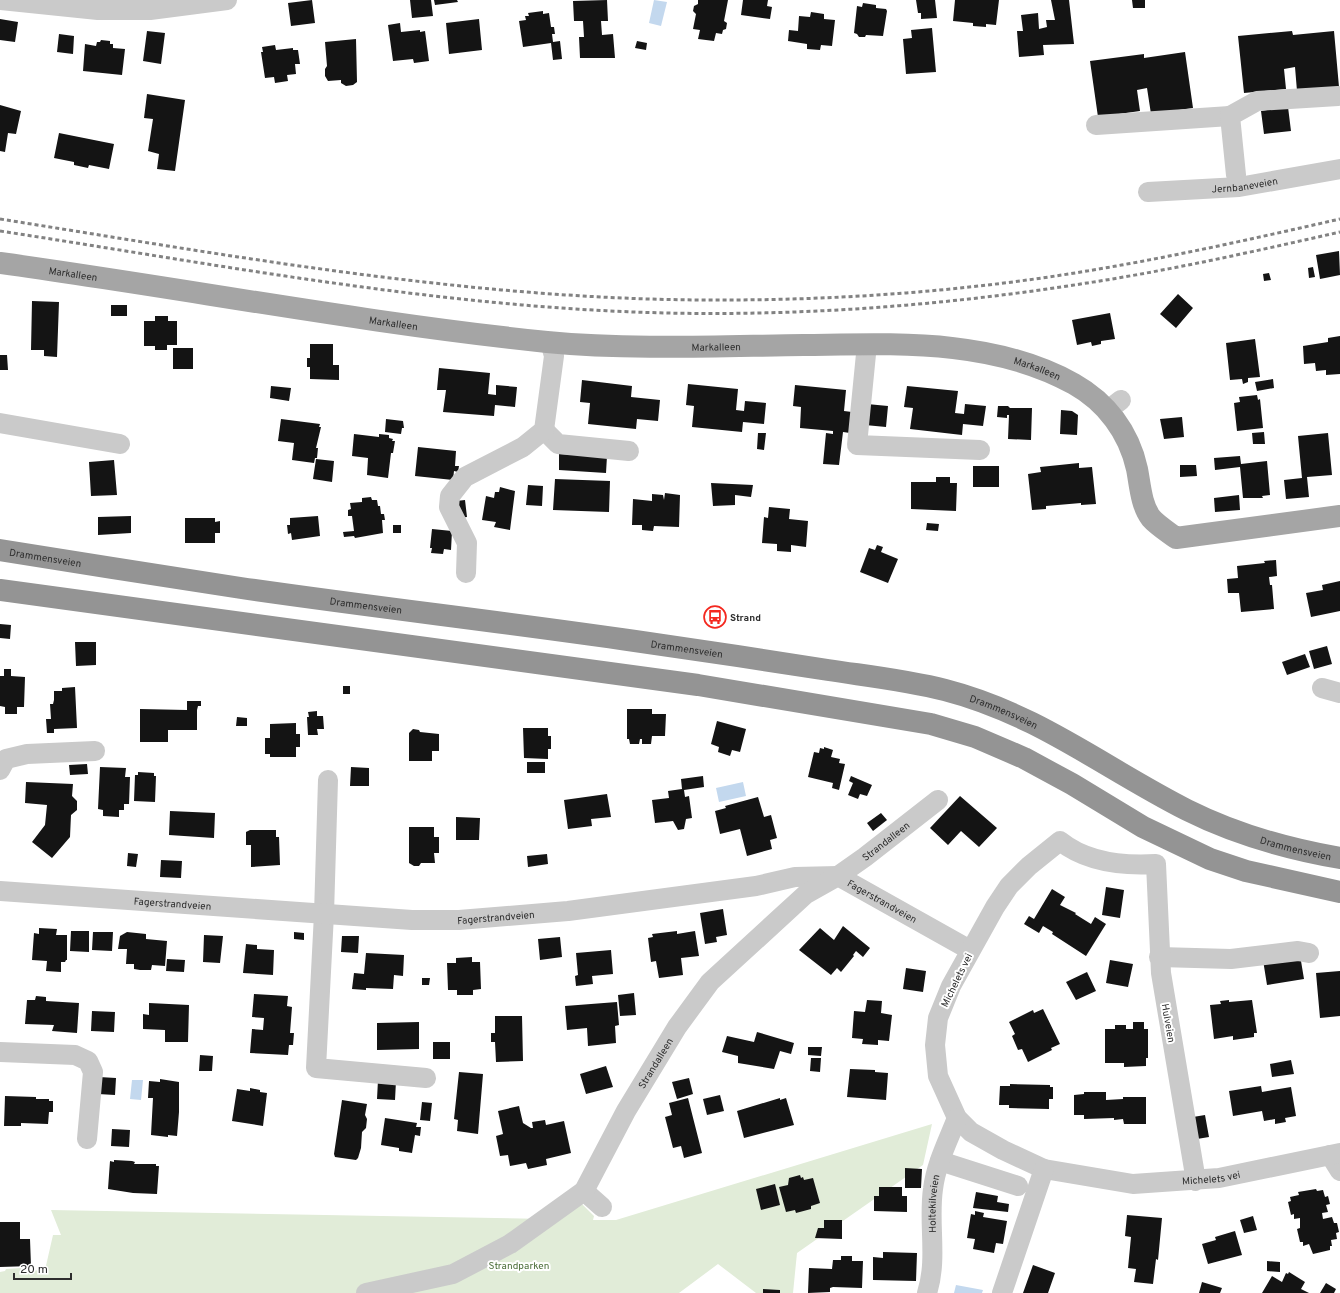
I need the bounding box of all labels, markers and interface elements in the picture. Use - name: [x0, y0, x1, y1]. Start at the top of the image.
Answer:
- street label: Jernbaneveien: [1211, 175, 1279, 196]
- street label: Markalleen: [48, 265, 98, 285]
- street label: Markalleen: [368, 314, 419, 334]
- street label: Markalleen: [692, 341, 741, 355]
- street label: Markalleen: [1012, 355, 1062, 384]
- street label: Drammensveien: [8, 547, 82, 571]
- street label: Drammensveien: [329, 595, 403, 618]
- bus stop icon: Strand: [702, 604, 728, 630]
- place label: Strand: [730, 612, 761, 625]
- street label: Drammensveien: [650, 638, 724, 662]
- street label: Drammensveien: [968, 693, 1039, 733]
- street label: Strandalleen: [860, 819, 913, 865]
- street label: Drammensveien: [1258, 834, 1332, 864]
- street label: Fagerstrandveien: [845, 878, 919, 927]
- street label: Fagerstrandveien: [133, 895, 212, 914]
- street label: Fagerstrandveien: [457, 909, 535, 928]
- street label: Michelets vei: [939, 952, 976, 1010]
- street label: Hulveien: [1158, 1003, 1177, 1044]
- street label: Strandalleen: [636, 1036, 677, 1092]
- street label: Michelets vei: [1182, 1169, 1242, 1189]
- street label: Holtekilveien: [926, 1173, 944, 1233]
- scale bar: [14, 1255, 71, 1281]
- park label: Strandparken: [489, 1260, 549, 1273]
- text: 20 m: [20, 1262, 48, 1278]

